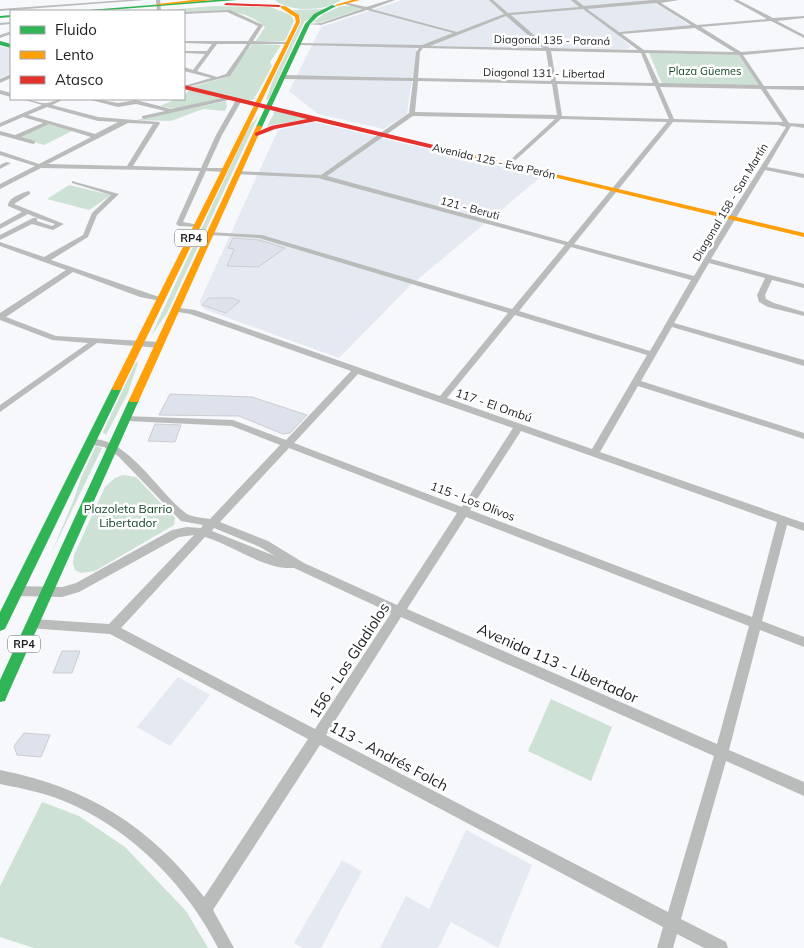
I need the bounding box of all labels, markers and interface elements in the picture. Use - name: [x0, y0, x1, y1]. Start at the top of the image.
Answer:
- legend: [10, 10, 185, 100]
- text: Fluido: [55, 20, 97, 39]
- street label: Diagonal 135 - Paraná: [494, 32, 610, 48]
- text: Lento: [55, 45, 94, 64]
- park label: Plaza Güemes: [669, 64, 741, 78]
- street label: Diagonal 131 - Libertad: [483, 65, 605, 81]
- text: Atasco: [55, 70, 103, 89]
- street label: Avenida 125 - Eva Perón: [431, 140, 557, 182]
- street label: Diagonal 158 - San Martín: [689, 140, 771, 264]
- street label: 121 - Beruti: [439, 193, 501, 223]
- road number: RP4: [175, 230, 207, 247]
- street label: 117 - El Ombú: [454, 385, 534, 425]
- street label: 115 - Los Olivos: [429, 478, 517, 524]
- park label: Plazoleta Barrio Libertador: [84, 501, 172, 530]
- street label: 156 - Los Gladiolos: [305, 599, 393, 721]
- street label: Avenida 113 - Libertador: [475, 619, 642, 707]
- road number: RP4: [8, 636, 40, 652]
- street label: 113 - Andrés Folch: [327, 717, 451, 795]

